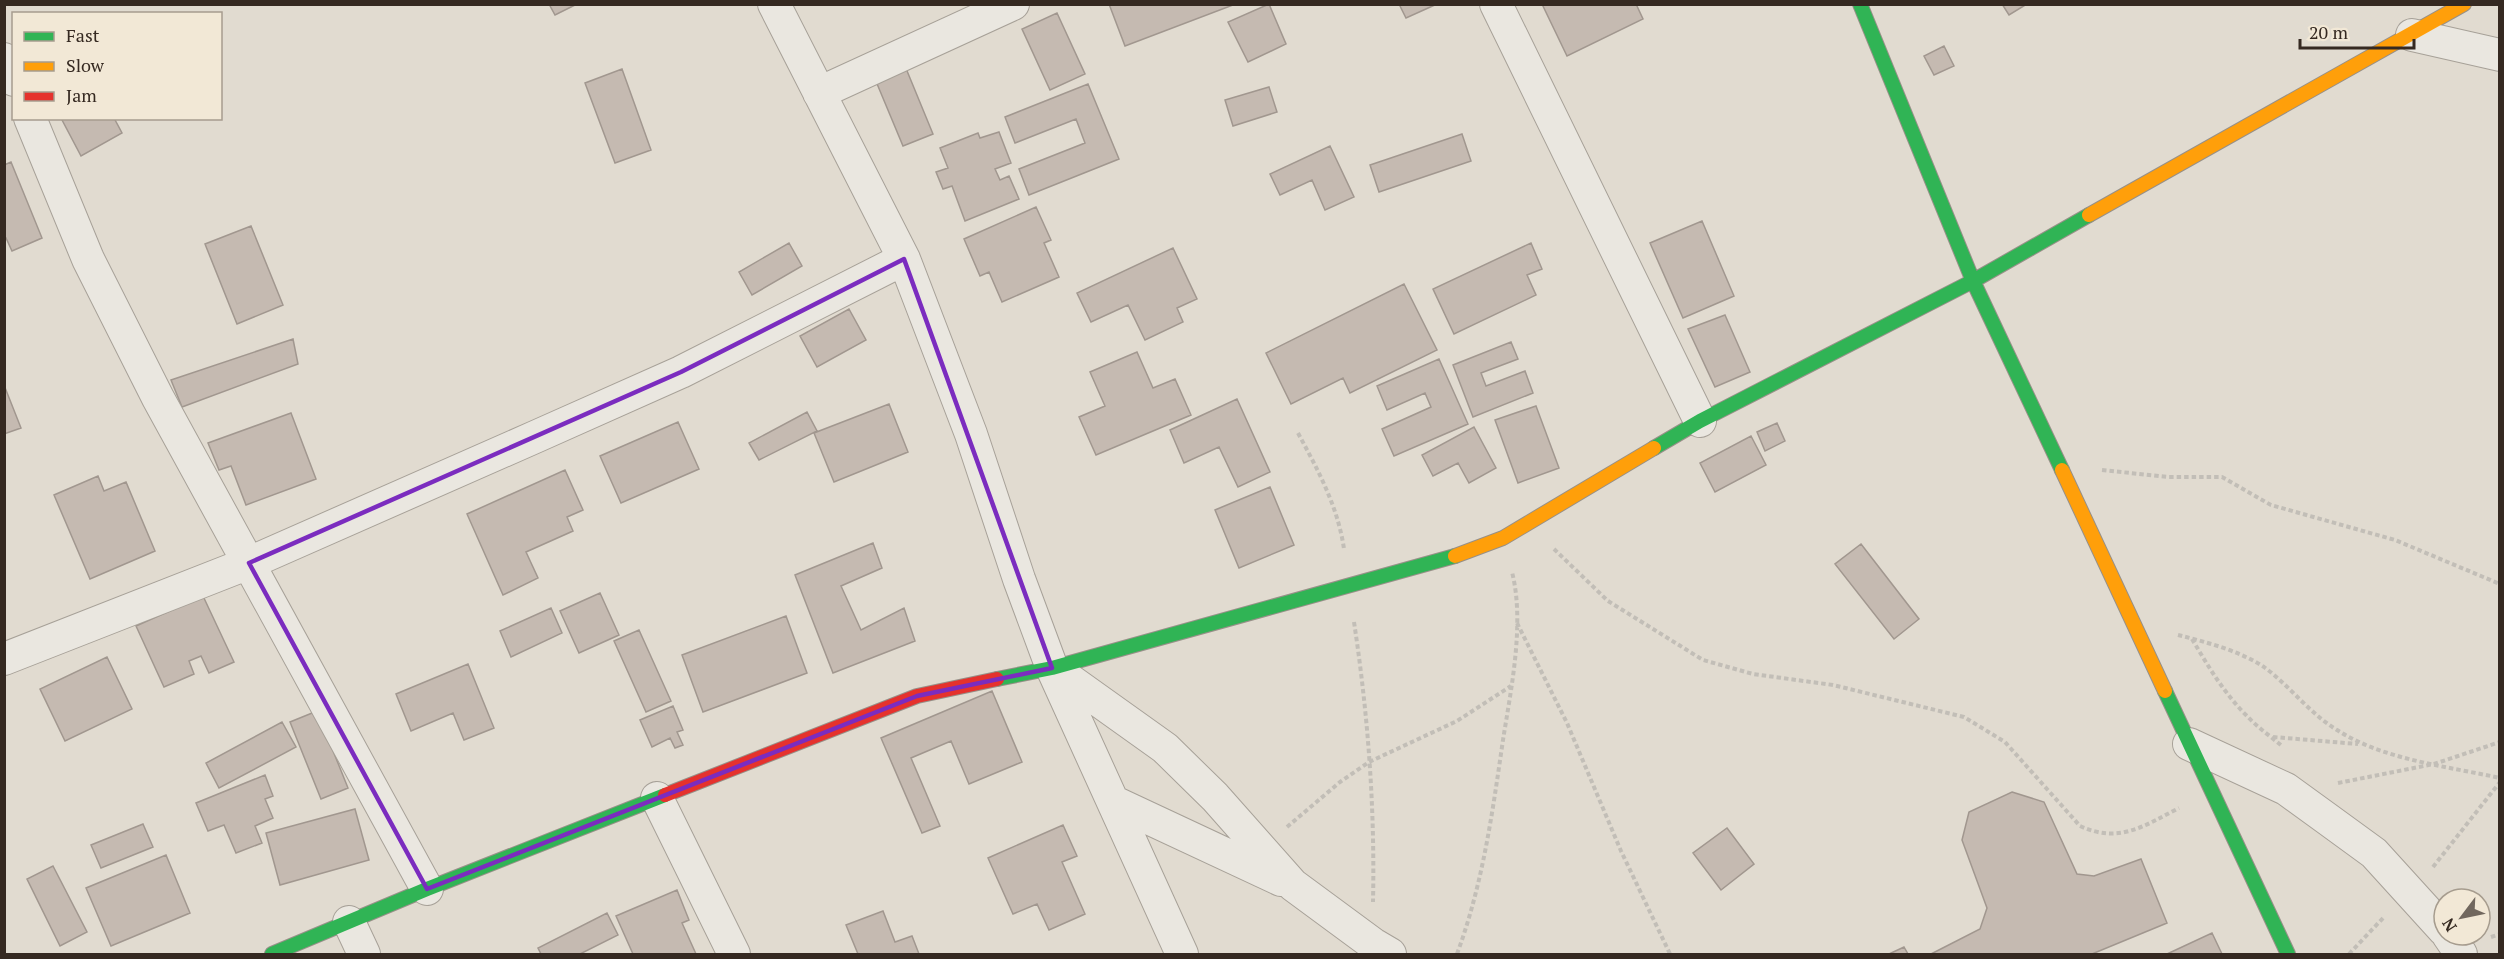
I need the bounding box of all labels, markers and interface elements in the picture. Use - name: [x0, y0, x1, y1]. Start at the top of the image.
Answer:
- legend: [12, 12, 222, 120]
- scale bar: [2300, 12, 2414, 50]
- text: 20 m: [2309, 20, 2349, 44]
- text: Fast: [66, 23, 100, 47]
- text: Slow: [66, 53, 105, 77]
- text: Jam: [66, 83, 97, 107]
- north arrow: [2432, 887, 2492, 947]
- text: N: [2437, 914, 2462, 936]

